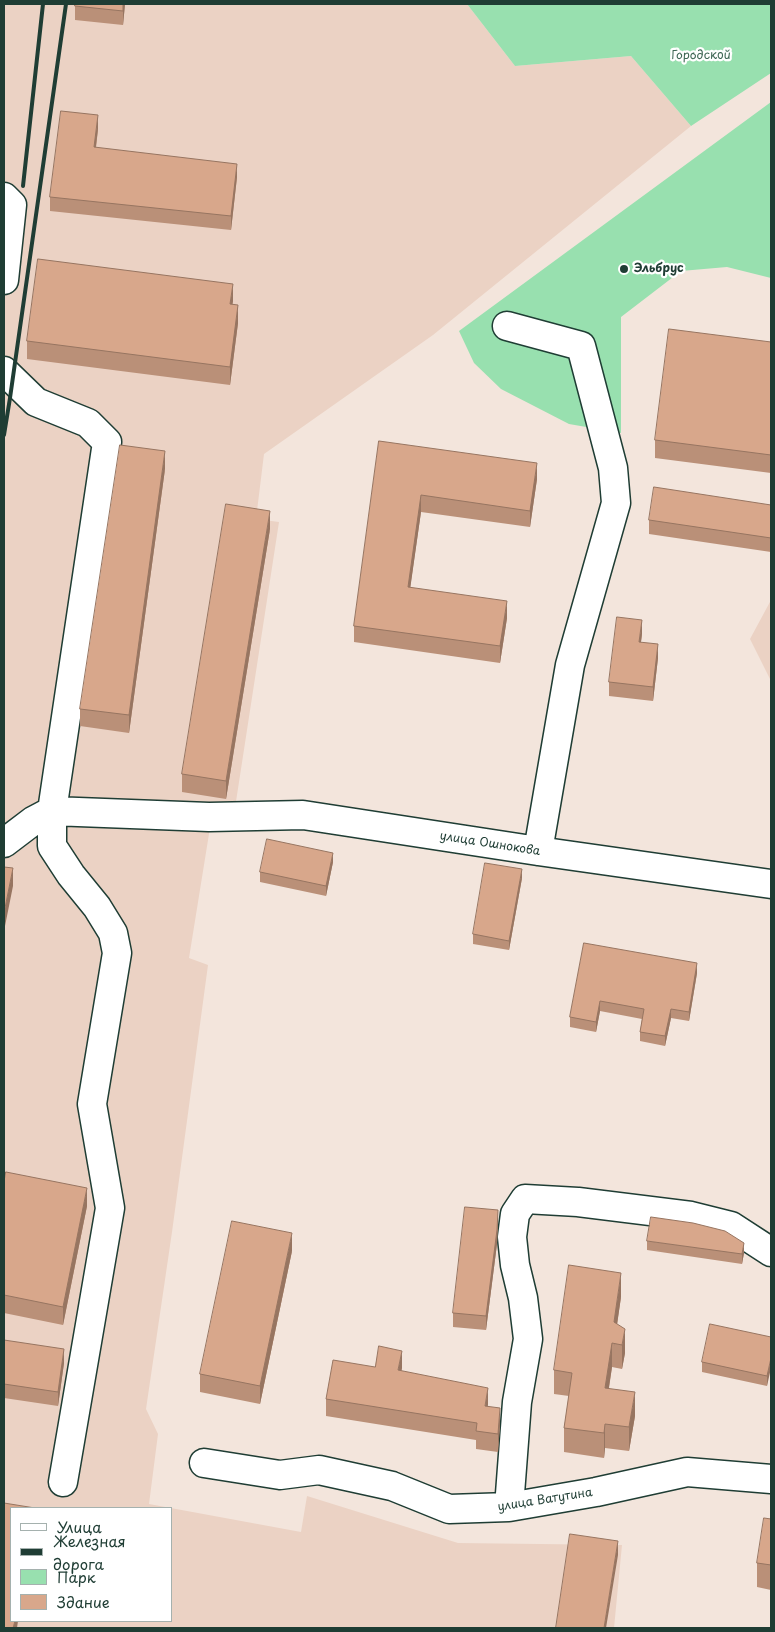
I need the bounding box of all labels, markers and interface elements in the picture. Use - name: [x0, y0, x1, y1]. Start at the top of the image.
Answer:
- park label: Городской: [671, 49, 731, 63]
- place label: Эльбрус: [634, 262, 684, 276]
- marker: Эльбрус: [618, 263, 630, 275]
- street label: улица Ошнокова: [439, 829, 541, 859]
- street label: улица Ватутина: [496, 1485, 594, 1515]
- legend: [10, 1507, 172, 1622]
- text: Улица: [57, 1515, 102, 1538]
- text: Железная дорога: [53, 1529, 126, 1575]
- text: Парк: [57, 1565, 96, 1588]
- text: Здание: [57, 1590, 110, 1613]

